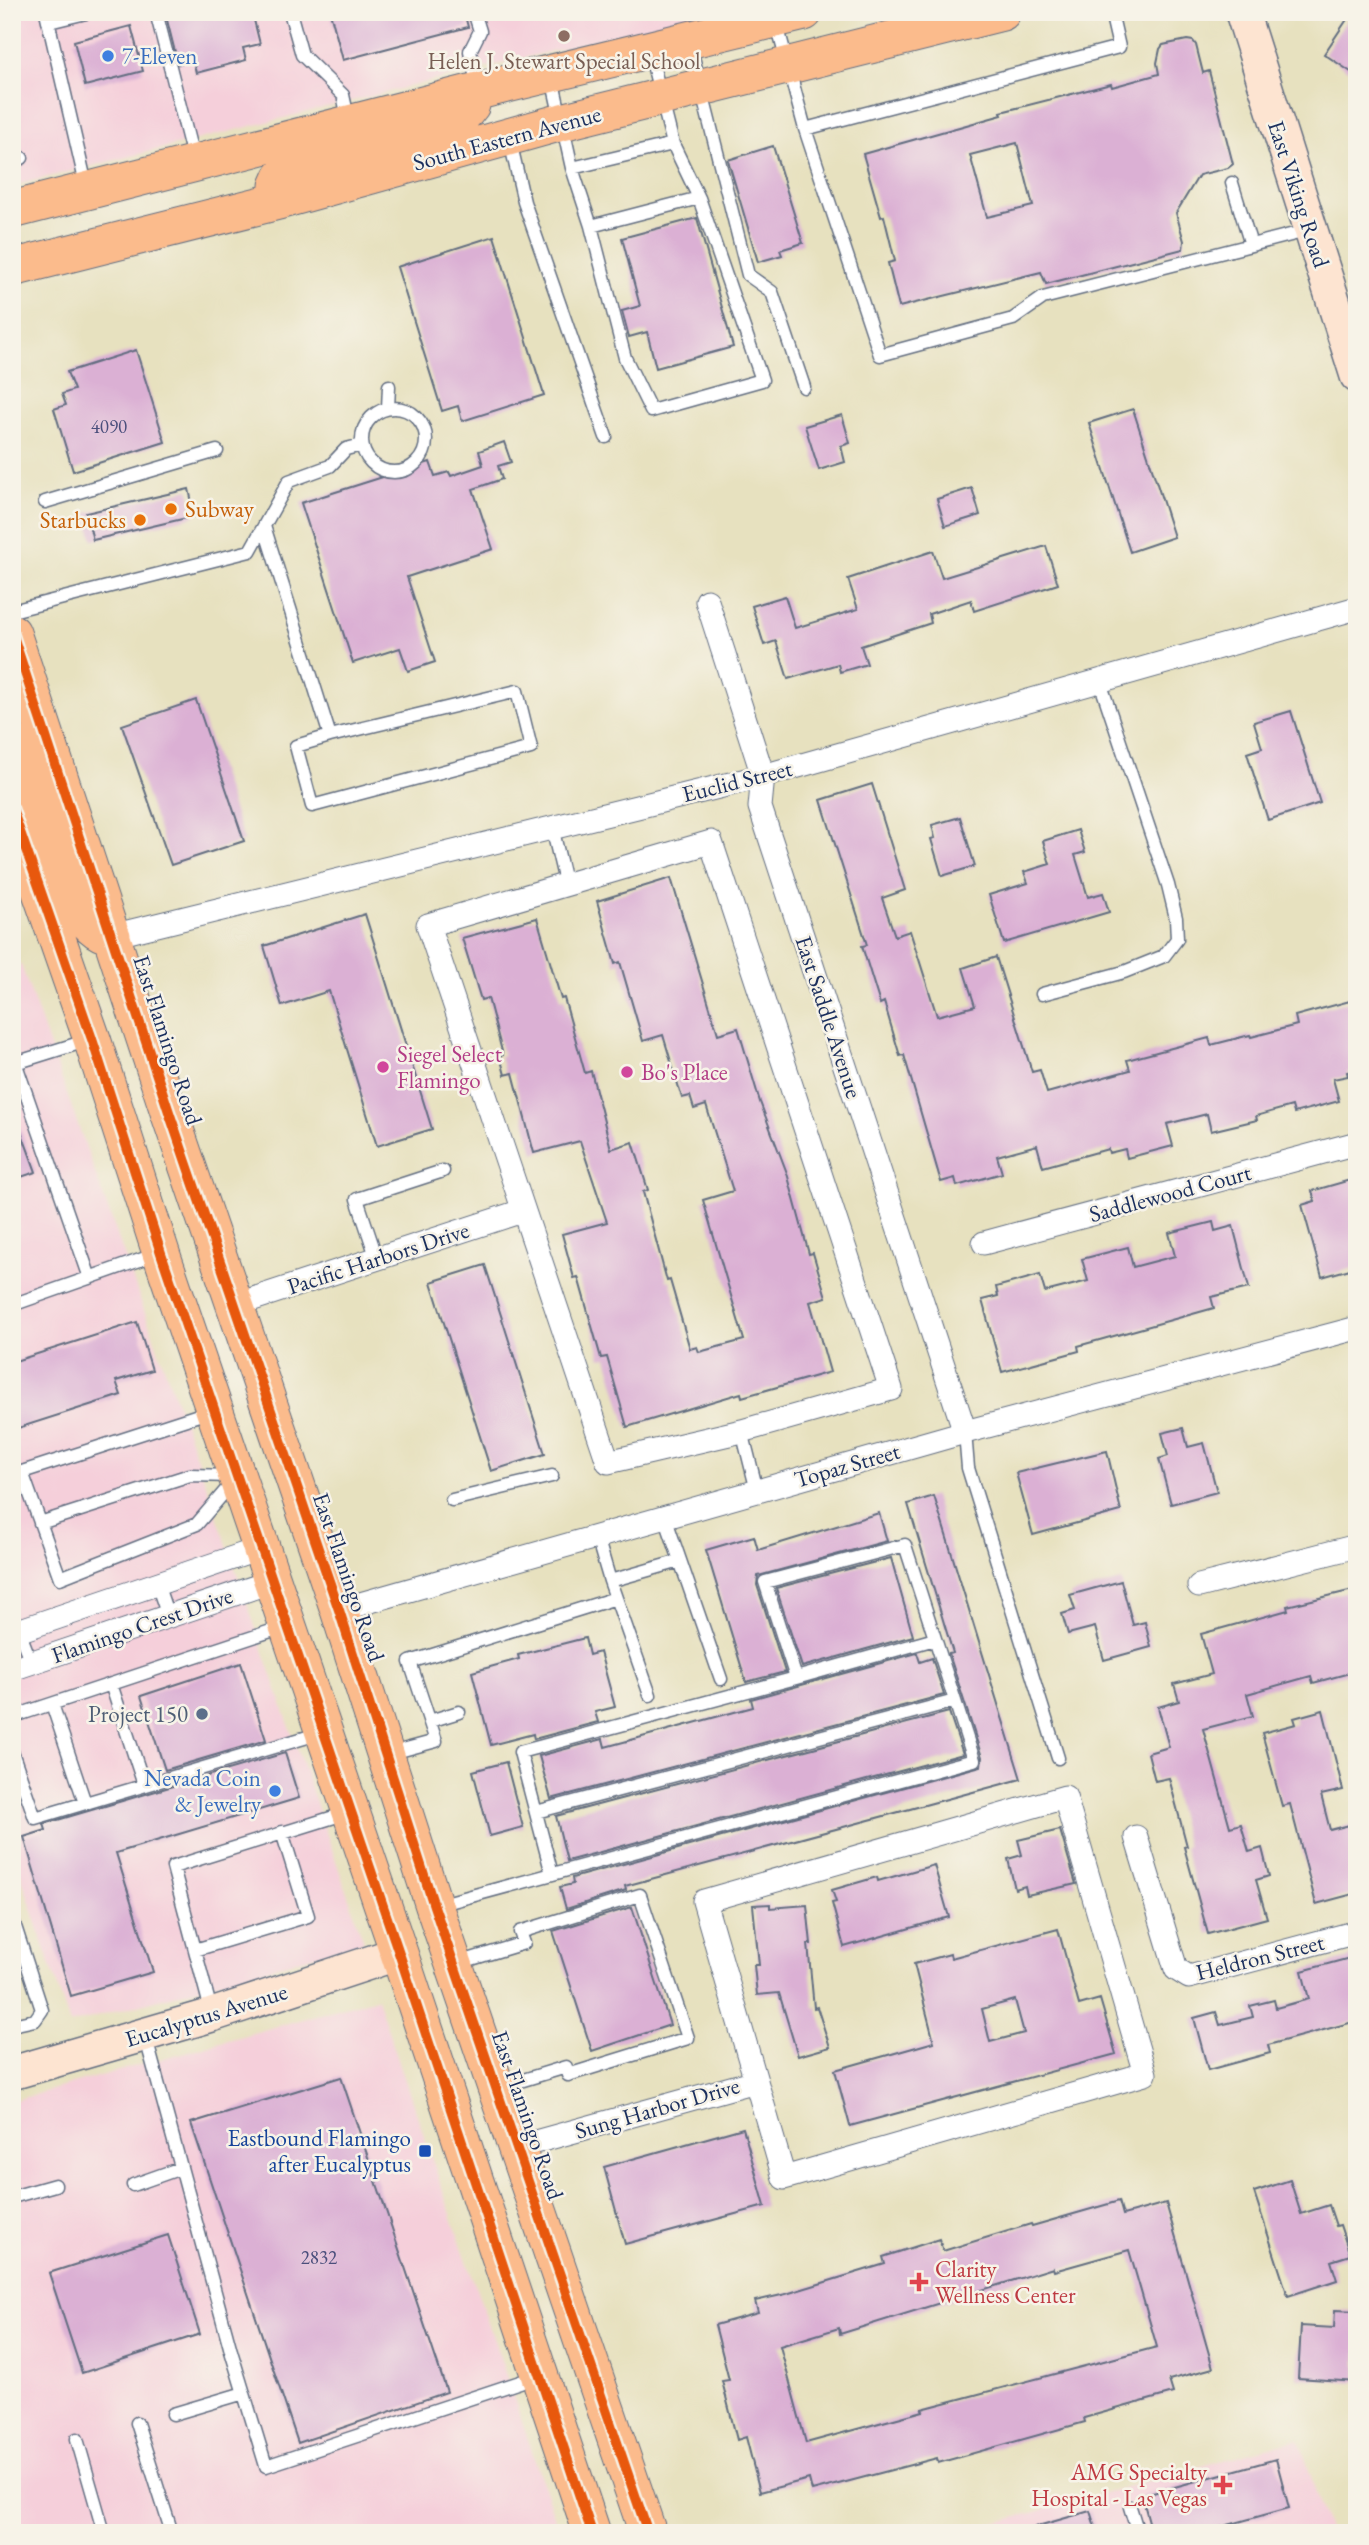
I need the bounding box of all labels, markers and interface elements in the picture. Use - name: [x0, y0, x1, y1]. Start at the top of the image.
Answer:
- marker: Helen J. Stewart Special School: [556, 28, 572, 44]
- place label: 7-Eleven: [122, 41, 197, 71]
- place label: Helen J. Stewart Special School: [427, 46, 701, 76]
- marker: 7-Eleven: [100, 48, 116, 64]
- street label: South Eastern Avenue: [410, 98, 604, 178]
- street label: East Viking Road: [1261, 117, 1337, 272]
- house number: 4090: [91, 414, 127, 439]
- place label: Subway: [185, 494, 255, 524]
- marker: Subway: [163, 501, 179, 517]
- place label: Starbucks: [40, 505, 126, 535]
- marker: Starbucks: [132, 512, 148, 528]
- street label: Euclid Street: [679, 753, 796, 809]
- street label: East Saddle Avenue: [789, 932, 869, 1102]
- street label: East Flamingo Road: [126, 951, 210, 1129]
- place label: Siegel Select Flamingo: [397, 1039, 503, 1095]
- place label: Bo's Place: [641, 1057, 728, 1087]
- marker: Siegel Select Flamingo: [375, 1059, 391, 1075]
- marker: Bo's Place: [619, 1064, 635, 1080]
- street label: Saddlewood Court: [1086, 1157, 1255, 1229]
- street label: Pacific Harbors Drive: [283, 1214, 473, 1301]
- street label: Topaz Street: [791, 1435, 904, 1494]
- street label: East Flamingo Road: [306, 1488, 392, 1666]
- street label: Flamingo Crest Drive: [48, 1580, 236, 1670]
- place label: Project 150: [88, 1699, 188, 1729]
- marker: Project 150: [194, 1706, 210, 1722]
- place label: Nevada Coin & Jewelry: [144, 1763, 262, 1819]
- marker: Nevada Coin & Jewelry: [267, 1783, 283, 1799]
- street label: Heldron Street: [1193, 1926, 1328, 1987]
- street label: Eucalyptus Avenue: [121, 1976, 291, 2054]
- street label: East Flamingo Road: [485, 2026, 571, 2204]
- street label: Sung Harbor Drive: [571, 2070, 743, 2146]
- place label: Eastbound Flamingo after Eucalyptus: [228, 2123, 411, 2179]
- marker: Eastbound Flamingo after Eucalyptus: [417, 2143, 433, 2159]
- house number: 2832: [301, 2245, 337, 2270]
- place label: Clarity Wellness Center: [935, 2254, 1076, 2310]
- marker: Clarity Wellness Center: [909, 2272, 929, 2292]
- place label: AMG Specialty Hospital - Las Vegas: [1031, 2457, 1208, 2513]
- marker: AMG Specialty Hospital - Las Vegas: [1213, 2475, 1233, 2495]

